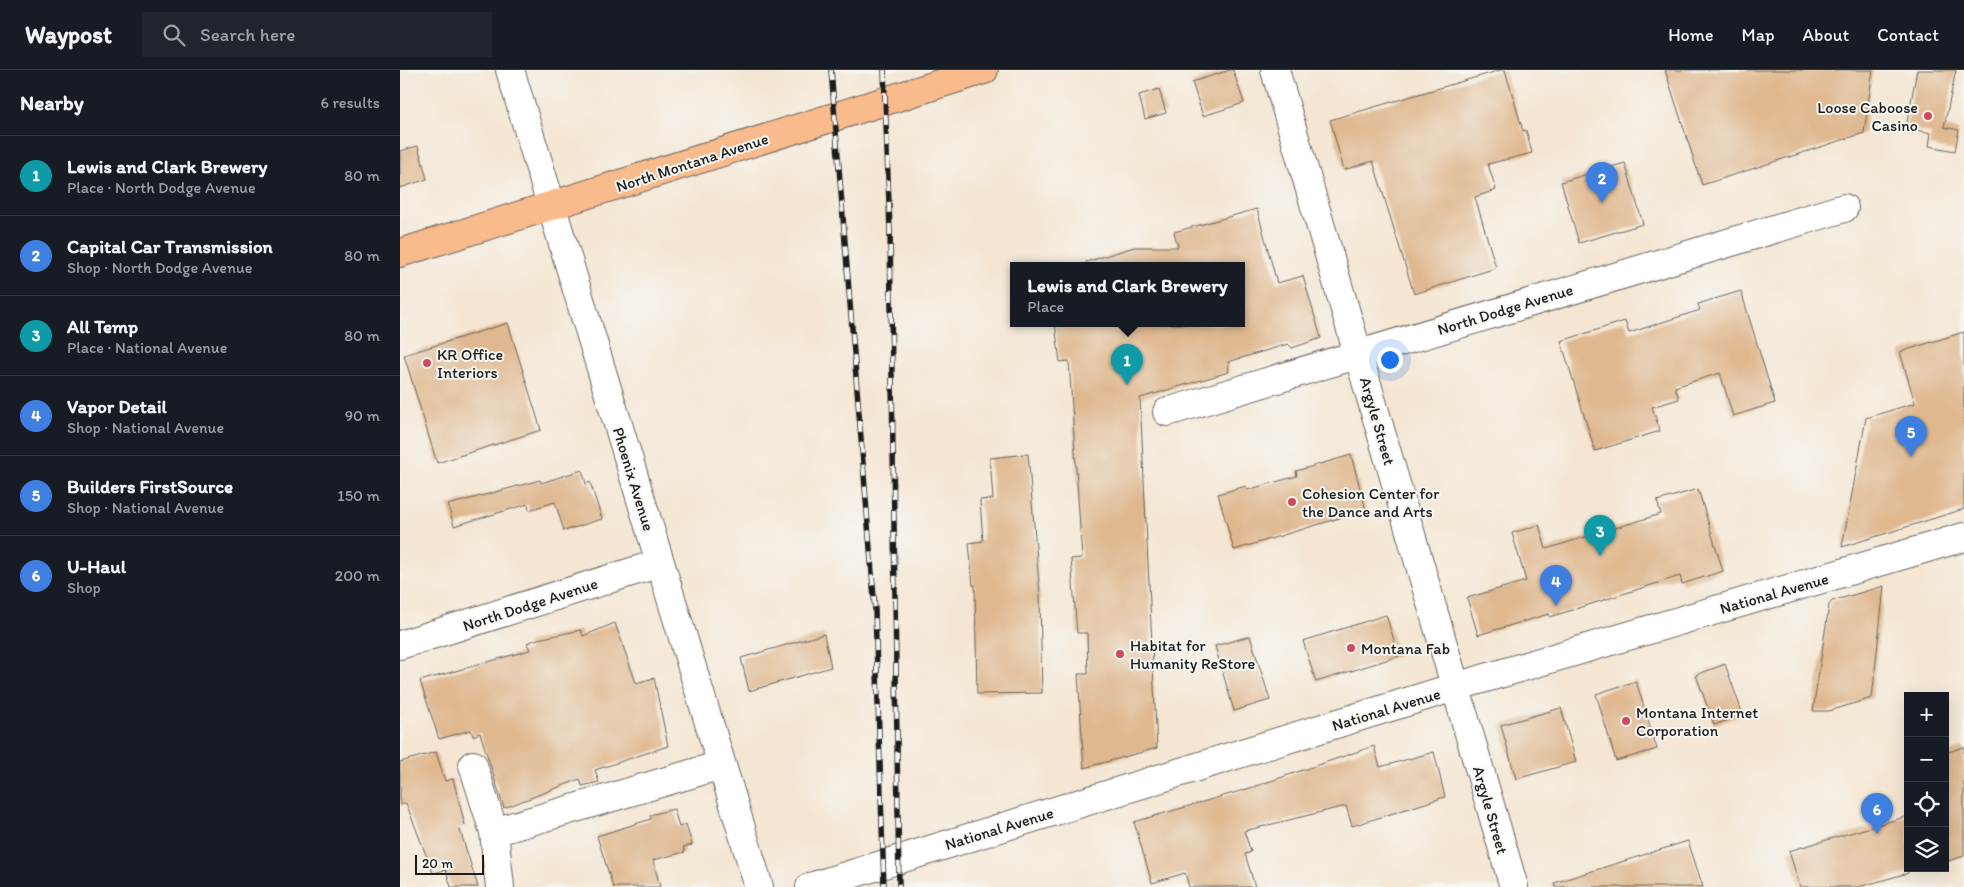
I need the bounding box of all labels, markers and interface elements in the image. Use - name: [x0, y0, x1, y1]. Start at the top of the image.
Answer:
- search box: [142, 12, 492, 57]
- text: Waypost: [25, 20, 112, 49]
- icon: search: [160, 21, 188, 49]
- text: Search here: [200, 23, 295, 46]
- text: Home: [1668, 24, 1714, 46]
- text: Map: [1742, 24, 1775, 46]
- text: About: [1803, 24, 1849, 46]
- text: Contact: [1877, 24, 1939, 46]
- text: Nearby: [20, 90, 84, 115]
- text: 6 results: [320, 93, 380, 112]
- place label: Loose Caboose Casino: [1817, 98, 1918, 135]
- marker: Loose Caboose Casino: [1922, 110, 1934, 122]
- street label: North Montana Avenue: [614, 129, 771, 196]
- text: Lewis and Clark Brewery: [67, 155, 267, 178]
- pin: 2: [1586, 162, 1618, 203]
- text: 1: [32, 166, 40, 185]
- text: 80 m: [344, 166, 380, 185]
- text: Place · North Dodge Avenue: [67, 178, 256, 197]
- text: Capital Car Transmission: [67, 235, 273, 258]
- text: 2: [32, 246, 40, 265]
- text: 80 m: [344, 246, 380, 265]
- text: Shop · North Dodge Avenue: [67, 258, 252, 277]
- popup: [1010, 262, 1245, 327]
- text: Lewis and Clark Brewery: [1027, 274, 1228, 297]
- street label: North Dodge Avenue: [1435, 280, 1575, 339]
- text: Place: [1027, 297, 1064, 316]
- text: All Temp: [67, 315, 138, 338]
- text: 3: [32, 326, 40, 345]
- text: 80 m: [344, 326, 380, 345]
- text: Place · National Avenue: [67, 338, 227, 357]
- pin: 1: [1111, 344, 1143, 385]
- place label: KR Office Interiors: [437, 345, 503, 382]
- your location: [1377, 347, 1403, 373]
- marker: KR Office Interiors: [421, 357, 433, 369]
- street label: Argyle Street: [1356, 375, 1399, 467]
- text: Vapor Detail: [67, 395, 167, 418]
- text: 4: [31, 406, 41, 425]
- text: 90 m: [345, 406, 380, 425]
- pin: 5: [1895, 416, 1927, 457]
- text: Shop · National Avenue: [67, 418, 224, 437]
- street label: Phoenix Avenue: [609, 425, 658, 534]
- text: Builders FirstSource: [67, 475, 233, 498]
- place label: Cohesion Center for the Dance and Arts: [1302, 484, 1439, 521]
- text: 5: [32, 486, 40, 505]
- text: 150 m: [337, 486, 380, 505]
- marker: Cohesion Center for the Dance and Arts: [1286, 496, 1298, 508]
- text: Shop · National Avenue: [67, 498, 224, 517]
- pin: 3: [1584, 515, 1616, 556]
- text: U-Haul: [67, 555, 126, 578]
- pin: 4: [1540, 565, 1572, 606]
- text: 6: [32, 566, 40, 585]
- text: 200 m: [335, 566, 380, 585]
- street label: National Avenue: [1718, 569, 1831, 618]
- street label: North Dodge Avenue: [460, 574, 600, 635]
- text: Shop: [67, 578, 101, 597]
- place label: Habitat for Humanity ReStore: [1130, 636, 1256, 673]
- place label: Montana Fab: [1361, 639, 1450, 658]
- marker: Montana Fab: [1345, 642, 1357, 654]
- marker: Habitat for Humanity ReStore: [1114, 648, 1126, 660]
- street label: National Avenue: [1330, 684, 1443, 735]
- map controls: [1904, 692, 1949, 872]
- button: +: [1904, 692, 1949, 737]
- place label: Montana Internet Corporation: [1636, 703, 1758, 740]
- marker: Montana Internet Corporation: [1620, 715, 1632, 727]
- button: −: [1904, 737, 1949, 782]
- street label: Argyle Street: [1469, 764, 1512, 856]
- button: locate: [1904, 782, 1949, 827]
- pin: 6: [1861, 793, 1893, 834]
- street label: National Avenue: [943, 803, 1056, 854]
- button: layers: [1904, 827, 1949, 872]
- scale bar: [415, 852, 484, 875]
- text: 20 m: [422, 855, 453, 872]

